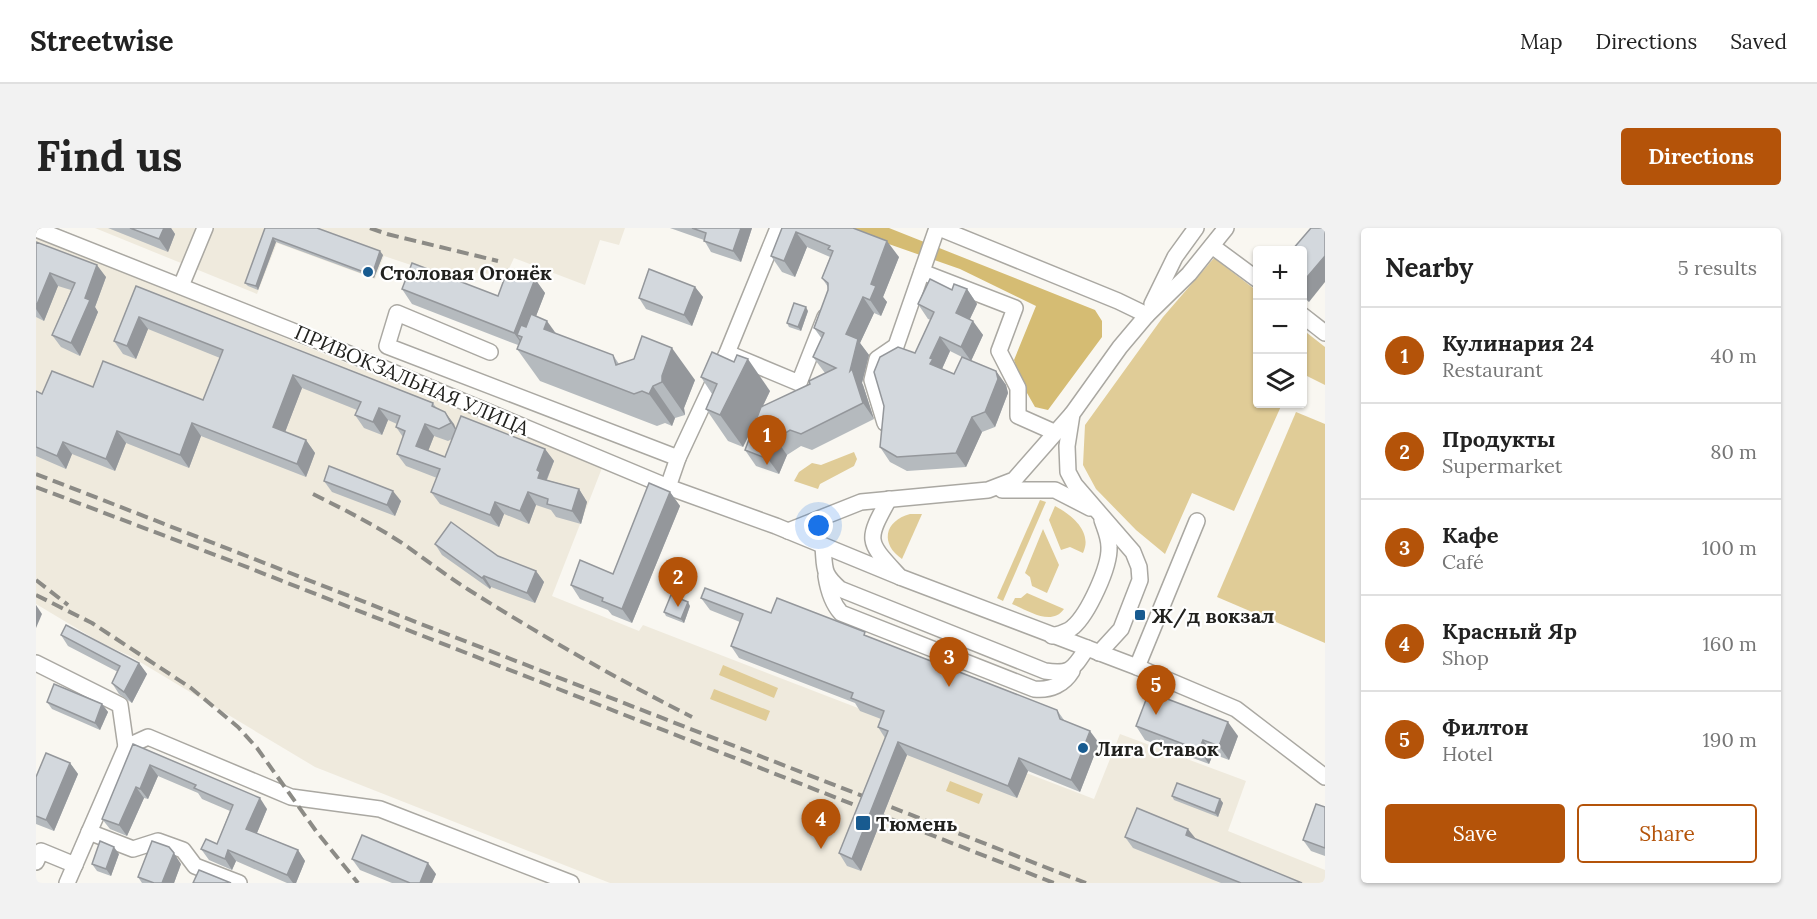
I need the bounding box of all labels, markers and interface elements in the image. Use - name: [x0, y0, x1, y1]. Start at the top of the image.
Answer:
- text: Streetwise: [30, 23, 174, 59]
- text: Map: [1520, 28, 1563, 55]
- text: Directions: [1596, 28, 1697, 55]
- text: Saved: [1730, 28, 1787, 55]
- button: Directions: [1621, 128, 1781, 185]
- text: Find us: [36, 129, 182, 183]
- map controls: [1253, 246, 1307, 408]
- button: +: [1253, 246, 1307, 300]
- text: Nearby: [1385, 251, 1473, 284]
- text: 5 results: [1678, 255, 1757, 280]
- place label: Столовая Огонёк: [380, 260, 552, 285]
- marker: Столовая Огонёк: [361, 265, 375, 279]
- button: −: [1253, 300, 1307, 354]
- street label: ПРИВОКЗАЛЬНАЯ УЛИЦА: [291, 319, 533, 441]
- text: Кулинария 24: [1442, 329, 1594, 357]
- text: 1: [1400, 343, 1409, 368]
- text: 40 m: [1711, 343, 1757, 368]
- button: layers: [1253, 354, 1307, 408]
- text: Restaurant: [1442, 357, 1543, 382]
- pin: 1: [748, 416, 786, 465]
- text: Продукты: [1442, 425, 1555, 453]
- text: 2: [1399, 439, 1410, 464]
- text: 80 m: [1710, 439, 1757, 464]
- text: Supermarket: [1442, 453, 1562, 478]
- your location: [804, 511, 833, 540]
- text: Кафе: [1442, 521, 1498, 549]
- text: 3: [1399, 535, 1410, 560]
- text: 100 m: [1702, 535, 1757, 560]
- text: Café: [1442, 549, 1484, 574]
- pin: 2: [658, 558, 698, 607]
- place label: Ж/д вокзал: [1152, 603, 1275, 629]
- marker: Ж/д вокзал: [1133, 608, 1147, 622]
- text: Красный Яр: [1442, 617, 1577, 645]
- text: 4: [1399, 631, 1410, 656]
- text: 160 m: [1703, 631, 1757, 656]
- pin: 3: [930, 638, 968, 687]
- text: Shop: [1442, 645, 1489, 670]
- pin: 5: [1136, 666, 1176, 715]
- text: Филтон: [1442, 713, 1529, 741]
- text: 5: [1399, 727, 1410, 752]
- text: 190 m: [1703, 727, 1757, 752]
- place label: Лига Ставок: [1095, 736, 1219, 761]
- marker: Лига Ставок: [1076, 741, 1090, 755]
- text: Hotel: [1442, 741, 1493, 766]
- pin: 4: [802, 800, 840, 849]
- button: Save: [1385, 804, 1565, 863]
- button: Share: [1577, 804, 1757, 863]
- place label: Тюмень: [876, 811, 958, 836]
- marker: Тюмень: [854, 814, 872, 832]

